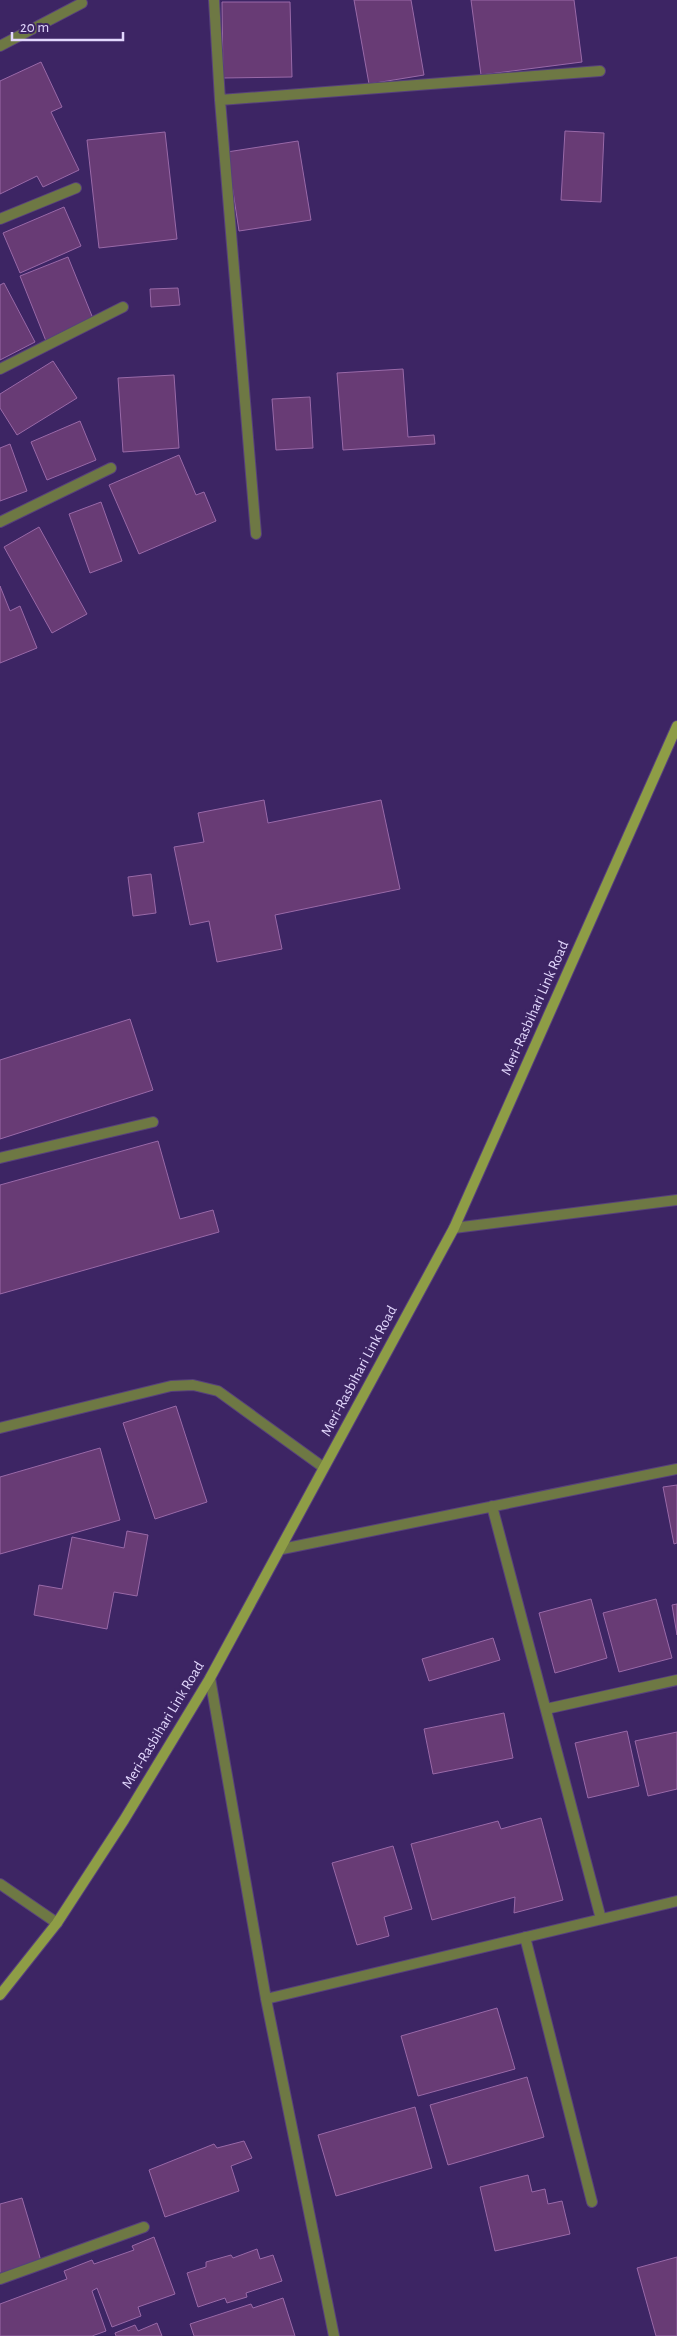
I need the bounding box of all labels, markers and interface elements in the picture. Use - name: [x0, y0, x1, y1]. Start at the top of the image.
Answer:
- scale bar: [12, 10, 124, 42]
- text: 20 m: [20, 20, 49, 35]
- street label: Meri-Rasbihari Link Road: [499, 938, 571, 1077]
- street label: Meri-Rasbihari Link Road: [318, 1303, 400, 1439]
- street label: Meri-Rasbihari Link Road: [119, 1659, 207, 1791]

